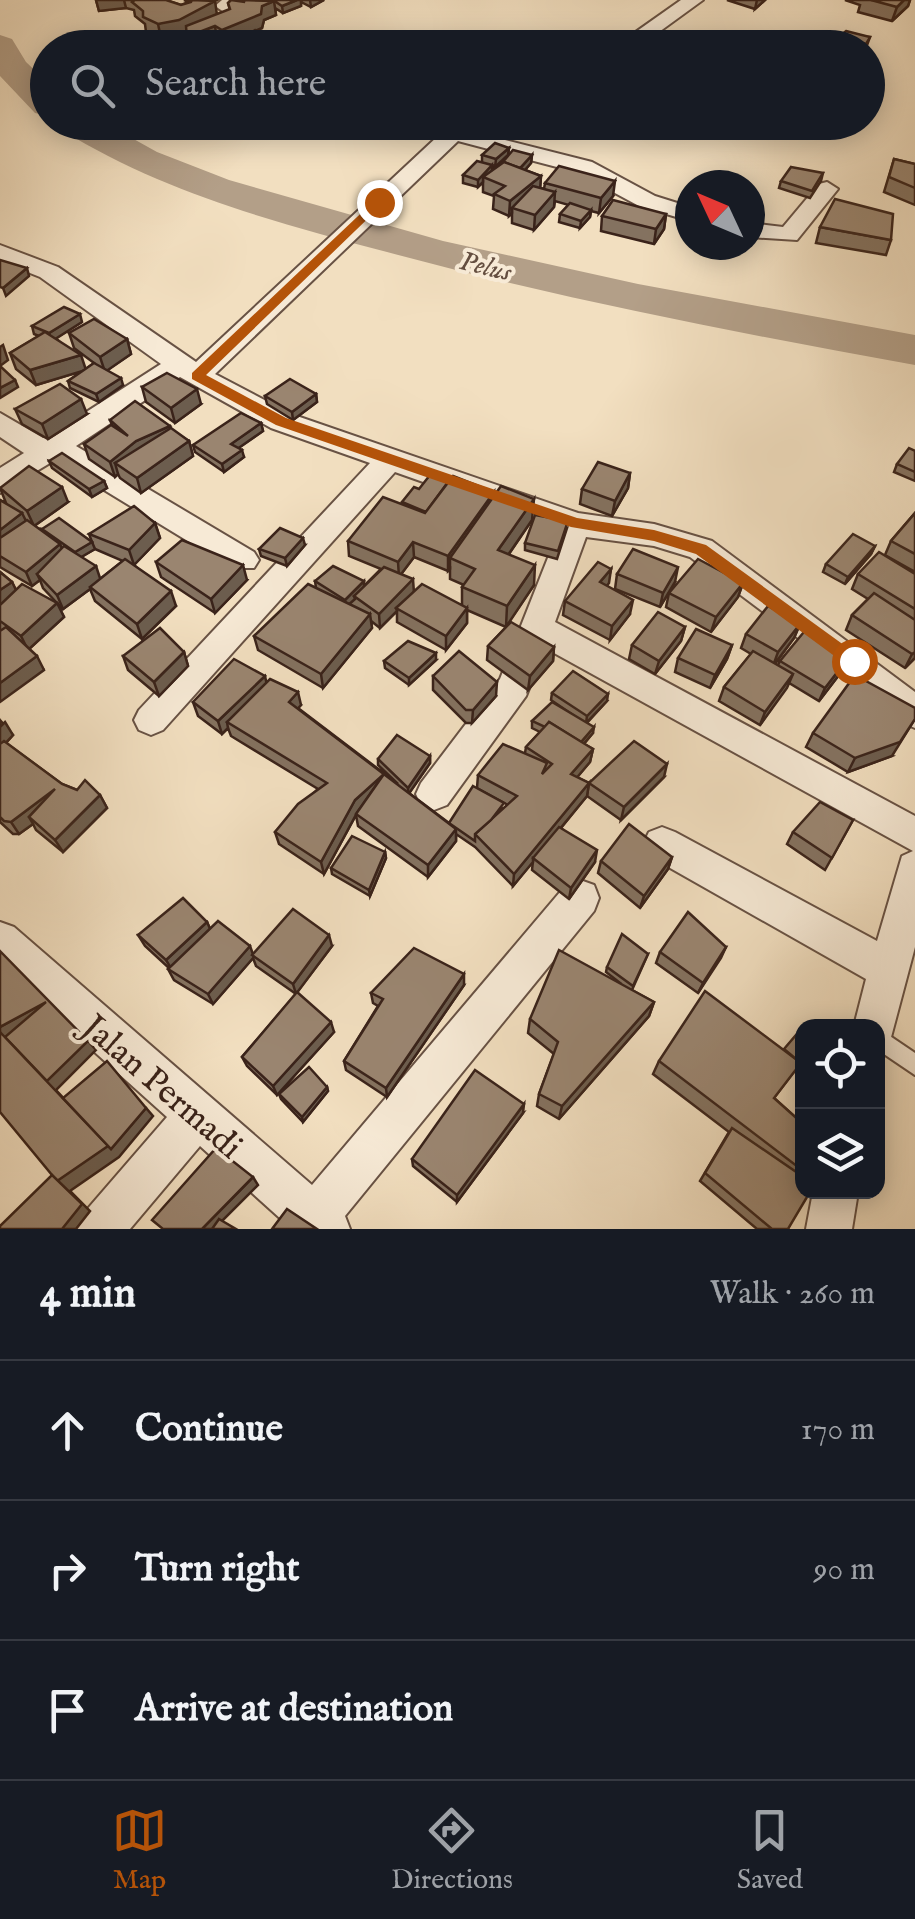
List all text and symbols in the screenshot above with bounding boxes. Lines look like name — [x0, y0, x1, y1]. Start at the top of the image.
search box — [30, 30, 885, 140]
icon: search — [65, 58, 120, 113]
text: Search here — [145, 61, 326, 109]
north arrow — [675, 170, 765, 260]
route end — [357, 180, 403, 226]
water label: Pelus — [456, 244, 516, 291]
route start — [832, 639, 878, 685]
street label: Jalan Permadi — [69, 1003, 251, 1170]
map controls — [795, 1019, 885, 1199]
button: locate — [795, 1019, 885, 1109]
button: layers — [795, 1109, 885, 1199]
text: 4 min — [40, 1268, 136, 1321]
text: Walk · 260 m — [710, 1274, 875, 1315]
icon: ahead — [40, 1403, 95, 1458]
text: Continue — [135, 1406, 283, 1454]
text: 170 m — [801, 1410, 875, 1451]
icon: right — [40, 1543, 95, 1598]
text: Turn right — [135, 1546, 299, 1594]
text: 90 m — [814, 1550, 875, 1591]
icon: arrive — [40, 1683, 95, 1738]
text: Arrive at destination — [135, 1686, 453, 1734]
tab: Map — [112, 1803, 167, 1898]
tab: Directions — [391, 1803, 513, 1898]
tab: Saved — [737, 1803, 803, 1898]

